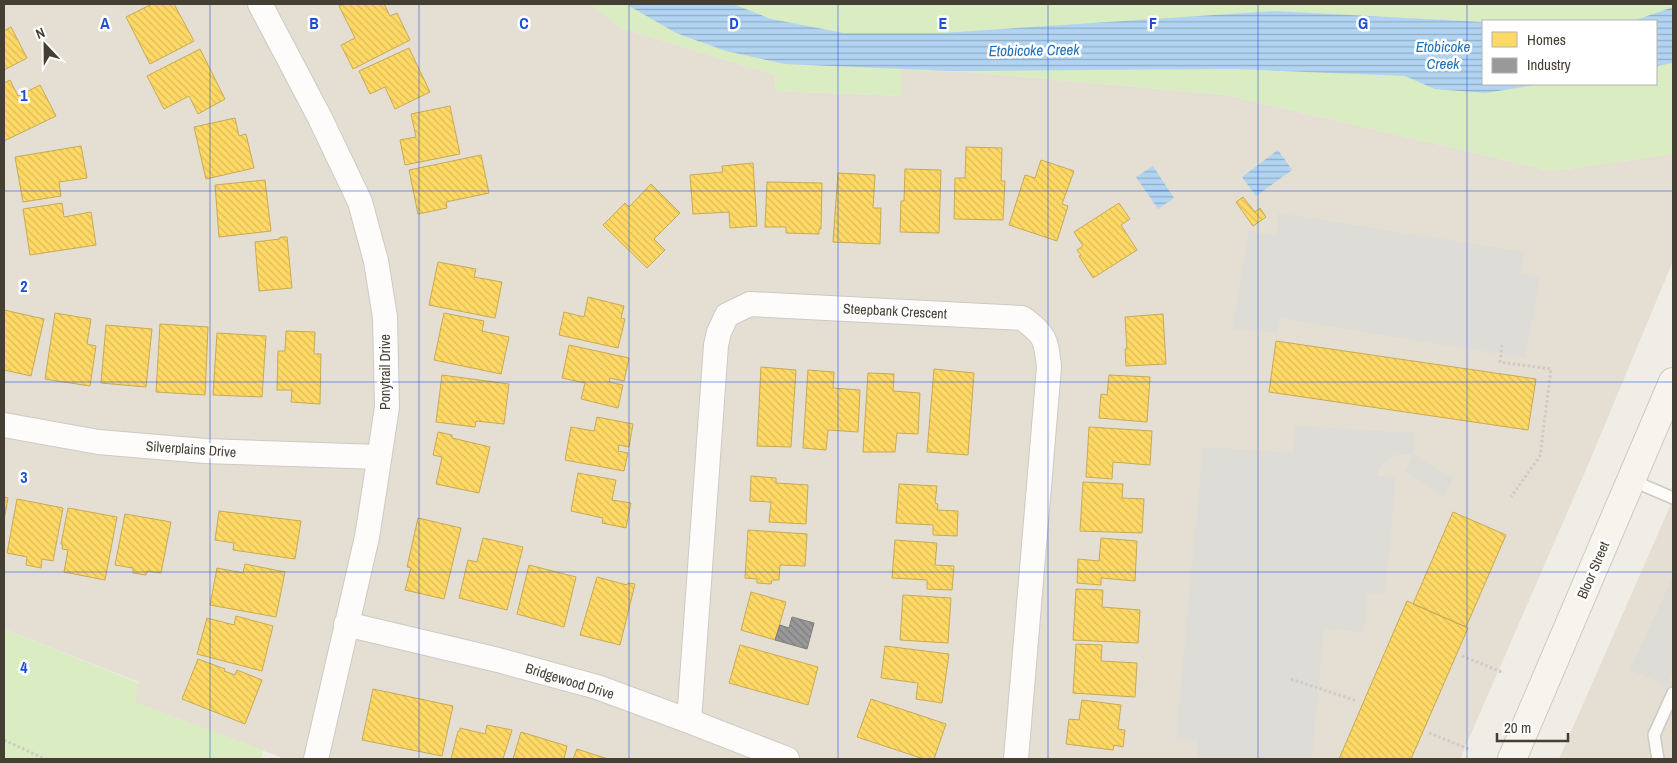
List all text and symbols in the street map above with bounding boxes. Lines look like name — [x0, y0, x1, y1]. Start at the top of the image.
text: A — [100, 12, 110, 34]
text: B — [309, 12, 319, 34]
text: C — [519, 12, 529, 34]
text: D — [729, 12, 739, 34]
text: E — [939, 12, 948, 34]
text: F — [1149, 12, 1157, 34]
text: G — [1358, 12, 1368, 34]
north arrow — [20, 20, 70, 70]
legend — [1482, 20, 1657, 85]
text: N — [33, 23, 47, 43]
text: Homes — [1527, 29, 1566, 50]
water label: Etobicoke Creek — [1416, 36, 1471, 74]
water label: Etobicoke Creek — [988, 39, 1080, 61]
text: Industry — [1527, 54, 1572, 75]
text: 1 — [20, 84, 28, 106]
text: 2 — [20, 275, 28, 297]
street label: Steepbank Crescent — [843, 299, 947, 323]
street label: Ponytrail Drive — [376, 334, 394, 410]
street label: Silverplains Drive — [145, 437, 237, 461]
text: 3 — [20, 466, 28, 488]
street label: Bloor Street — [1573, 539, 1613, 601]
text: 4 — [20, 656, 28, 678]
street label: Bridgewood Drive — [523, 659, 617, 703]
scale bar — [1497, 710, 1568, 742]
text: 20 m — [1504, 717, 1531, 738]

